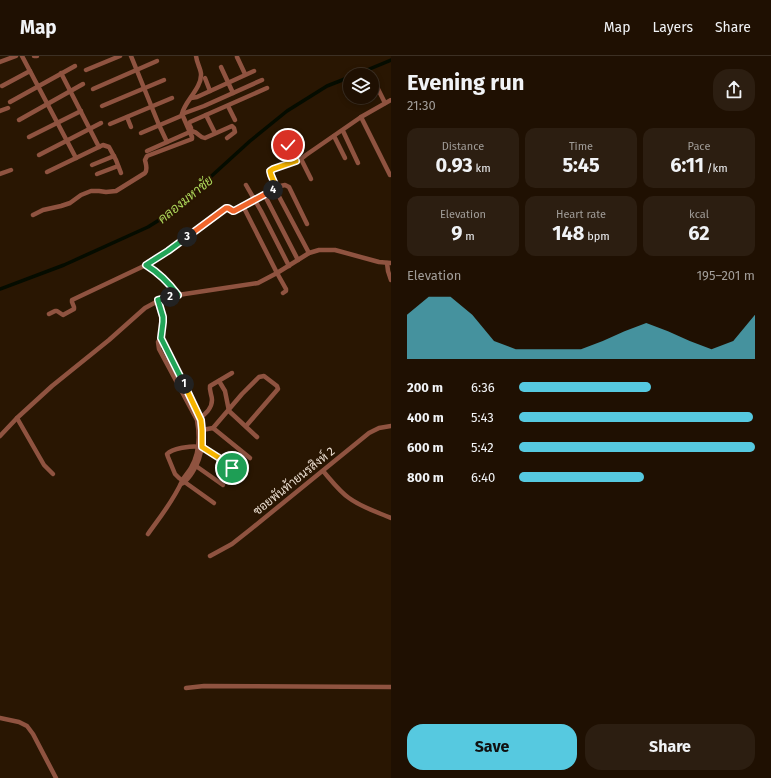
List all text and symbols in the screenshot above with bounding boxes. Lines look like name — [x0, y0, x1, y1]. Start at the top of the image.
text: Map — [20, 16, 57, 39]
text: Map — [604, 19, 630, 36]
text: Layers — [652, 19, 693, 36]
text: Share — [715, 19, 751, 36]
map controls — [343, 68, 379, 104]
button: layers — [343, 68, 379, 104]
text: Evening run — [407, 69, 524, 96]
button: share — [713, 69, 755, 111]
text: 21:30 — [407, 98, 436, 113]
pin — [271, 128, 305, 162]
icon: check — [277, 134, 299, 156]
text: Distance — [442, 140, 484, 153]
text: Time — [569, 140, 593, 153]
text: Pace — [688, 140, 710, 153]
text: 0.93 — [435, 153, 473, 177]
text: 5:45 — [562, 153, 600, 177]
text: 6:11 — [670, 153, 704, 177]
text: km — [473, 162, 491, 175]
text: /km — [704, 162, 728, 175]
water label: คลองมหาชัย — [155, 172, 216, 226]
pin: 4 — [263, 180, 283, 200]
text: 4 — [270, 183, 276, 196]
text: Elevation — [440, 208, 486, 221]
text: Heart rate — [556, 208, 606, 221]
text: kcal — [689, 208, 709, 221]
text: 9 — [451, 221, 462, 245]
text: 148 — [552, 221, 584, 245]
text: 62 — [688, 221, 710, 245]
pin: 3 — [177, 227, 197, 247]
text: 3 — [184, 230, 190, 243]
text: m — [462, 230, 475, 243]
text: bpm — [584, 230, 610, 243]
text: Elevation — [407, 268, 461, 283]
text: 195–201 m — [696, 268, 755, 283]
pin: 2 — [160, 287, 180, 307]
text: 2 — [167, 290, 173, 303]
pin: 1 — [174, 374, 194, 394]
text: 1 — [181, 377, 187, 390]
text: 200 m — [407, 380, 443, 395]
text: 6:36 — [471, 380, 495, 395]
text: 400 m — [407, 410, 444, 425]
text: 5:43 — [471, 410, 494, 425]
text: 600 m — [407, 440, 444, 455]
text: 5:42 — [471, 440, 494, 455]
street label: ซอยพันท้ายนรสิงห์ 2 — [250, 443, 338, 518]
pin — [215, 451, 249, 485]
icon: arrive — [221, 457, 243, 479]
text: 800 m — [407, 470, 444, 485]
text: 6:40 — [471, 470, 495, 485]
button: Save — [407, 724, 577, 770]
button: Share — [585, 724, 755, 770]

